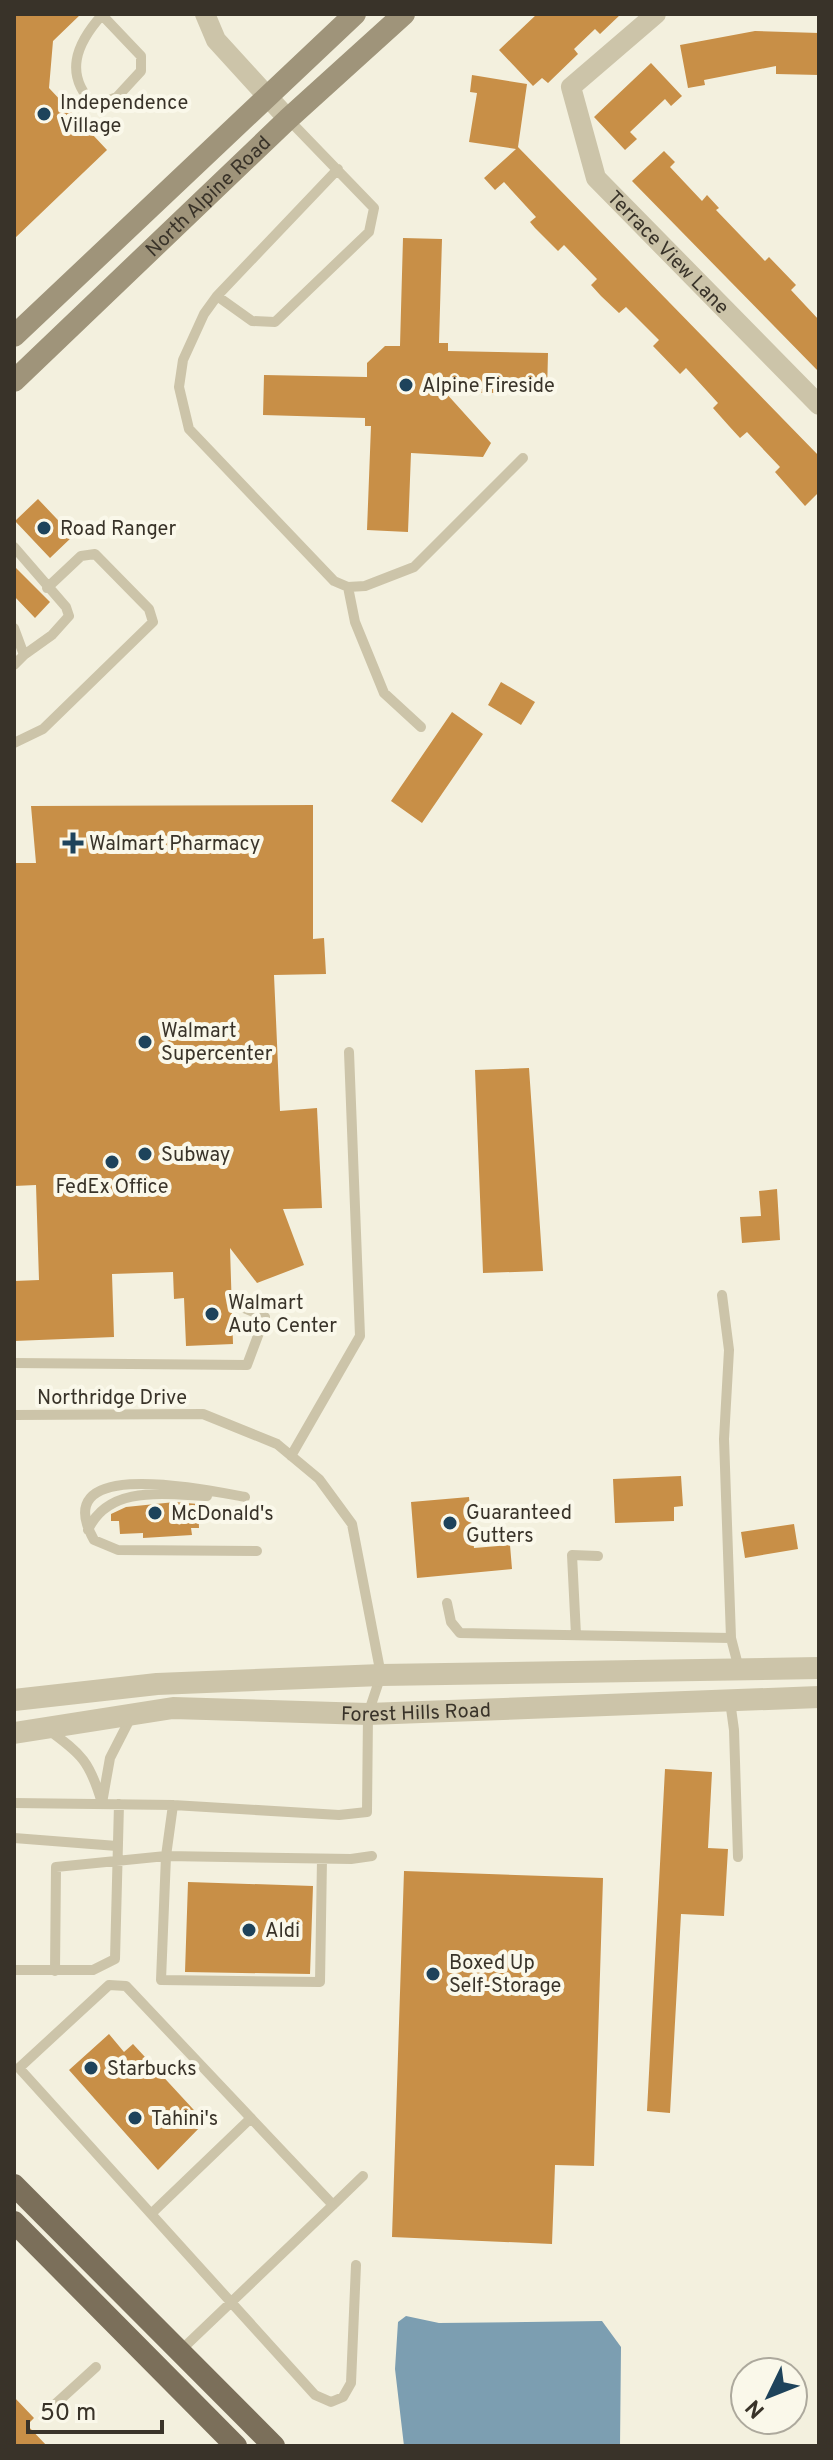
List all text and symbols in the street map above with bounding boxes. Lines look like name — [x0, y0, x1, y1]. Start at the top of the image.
place label: Independence Village — [60, 91, 188, 140]
marker: Independence Village — [35, 105, 53, 123]
street label: North Alpine Road — [141, 131, 277, 263]
street label: Terrace View Lane — [601, 186, 734, 321]
place label: Alpine Fireside — [422, 374, 555, 400]
marker: Alpine Fireside — [397, 376, 415, 394]
place label: Road Ranger — [60, 517, 177, 543]
marker: Road Ranger — [35, 519, 53, 537]
place label: Walmart Pharmacy — [89, 832, 260, 858]
marker: Walmart Pharmacy — [64, 834, 82, 852]
place label: Walmart Supercenter — [161, 1019, 273, 1068]
marker: Walmart Supercenter — [136, 1033, 154, 1051]
place label: Subway — [161, 1143, 230, 1169]
marker: Subway — [136, 1145, 154, 1163]
marker: FedEx Office — [103, 1153, 121, 1171]
place label: FedEx Office — [55, 1175, 169, 1201]
place label: Walmart Auto Center — [228, 1291, 337, 1340]
marker: Walmart Auto Center — [203, 1305, 221, 1323]
street label: Northridge Drive — [37, 1386, 187, 1412]
place label: Guaranteed Gutters — [466, 1501, 572, 1550]
place label: McDonald's — [171, 1502, 274, 1528]
marker: McDonald's — [146, 1504, 164, 1522]
marker: Guaranteed Gutters — [441, 1514, 459, 1532]
street label: Forest Hills Road — [340, 1698, 491, 1729]
place label: Aldi — [265, 1919, 300, 1945]
marker: Aldi — [240, 1921, 258, 1939]
place label: Boxed Up Self-Storage — [449, 1951, 561, 2000]
marker: Boxed Up Self-Storage — [424, 1965, 442, 1983]
place label: Starbucks — [107, 2057, 197, 2083]
marker: Starbucks — [82, 2059, 100, 2077]
place label: Tahini's — [151, 2107, 218, 2133]
marker: Tahini's — [126, 2109, 144, 2127]
north arrow — [729, 2356, 809, 2436]
scale bar — [28, 2384, 162, 2434]
text: N — [741, 2393, 771, 2423]
text: 50 m — [40, 2399, 96, 2429]

